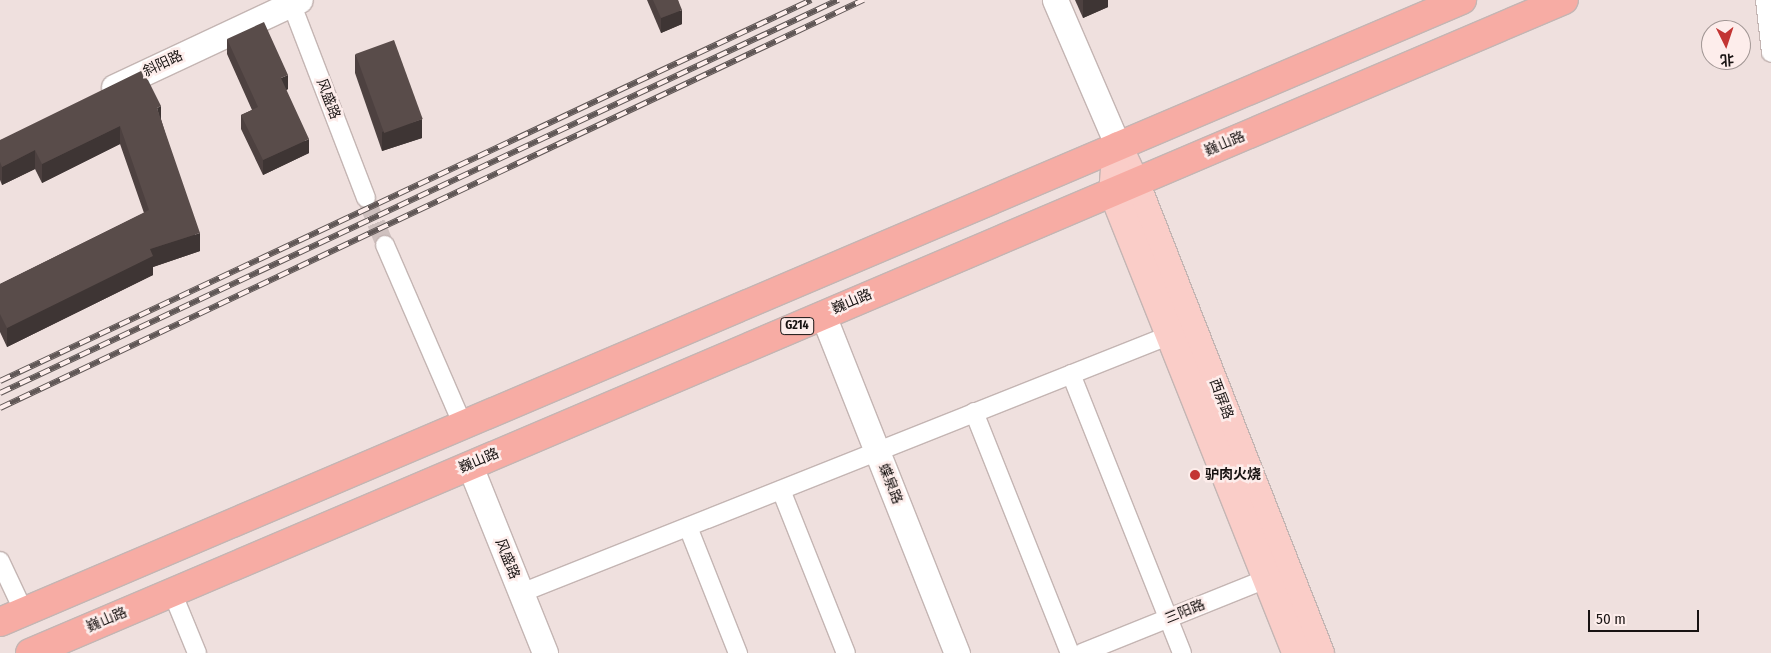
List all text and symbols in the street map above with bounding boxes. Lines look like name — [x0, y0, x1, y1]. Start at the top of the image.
north arrow — [1701, 20, 1751, 70]
street label: 斜阳路 — [140, 48, 186, 80]
text: 北 — [1719, 50, 1735, 68]
street label: 风盛路 — [313, 76, 343, 122]
street label: 巍山路 — [1202, 128, 1248, 160]
street label: 巍山路 — [829, 286, 875, 318]
road number: G214 — [780, 316, 814, 336]
street label: 西屏路 — [1206, 376, 1236, 422]
street label: 巍山路 — [456, 445, 502, 477]
street label: 蝶泉路 — [874, 461, 906, 507]
place label: 驴肉火烧 — [1205, 467, 1261, 483]
marker: 驴肉火烧 — [1189, 469, 1201, 481]
street label: 风盛路 — [491, 536, 523, 582]
street label: 三阳路 — [1162, 596, 1208, 628]
scale bar — [1591, 600, 1702, 632]
street label: 巍山路 — [84, 604, 130, 636]
text: 50 m — [1596, 610, 1626, 628]

